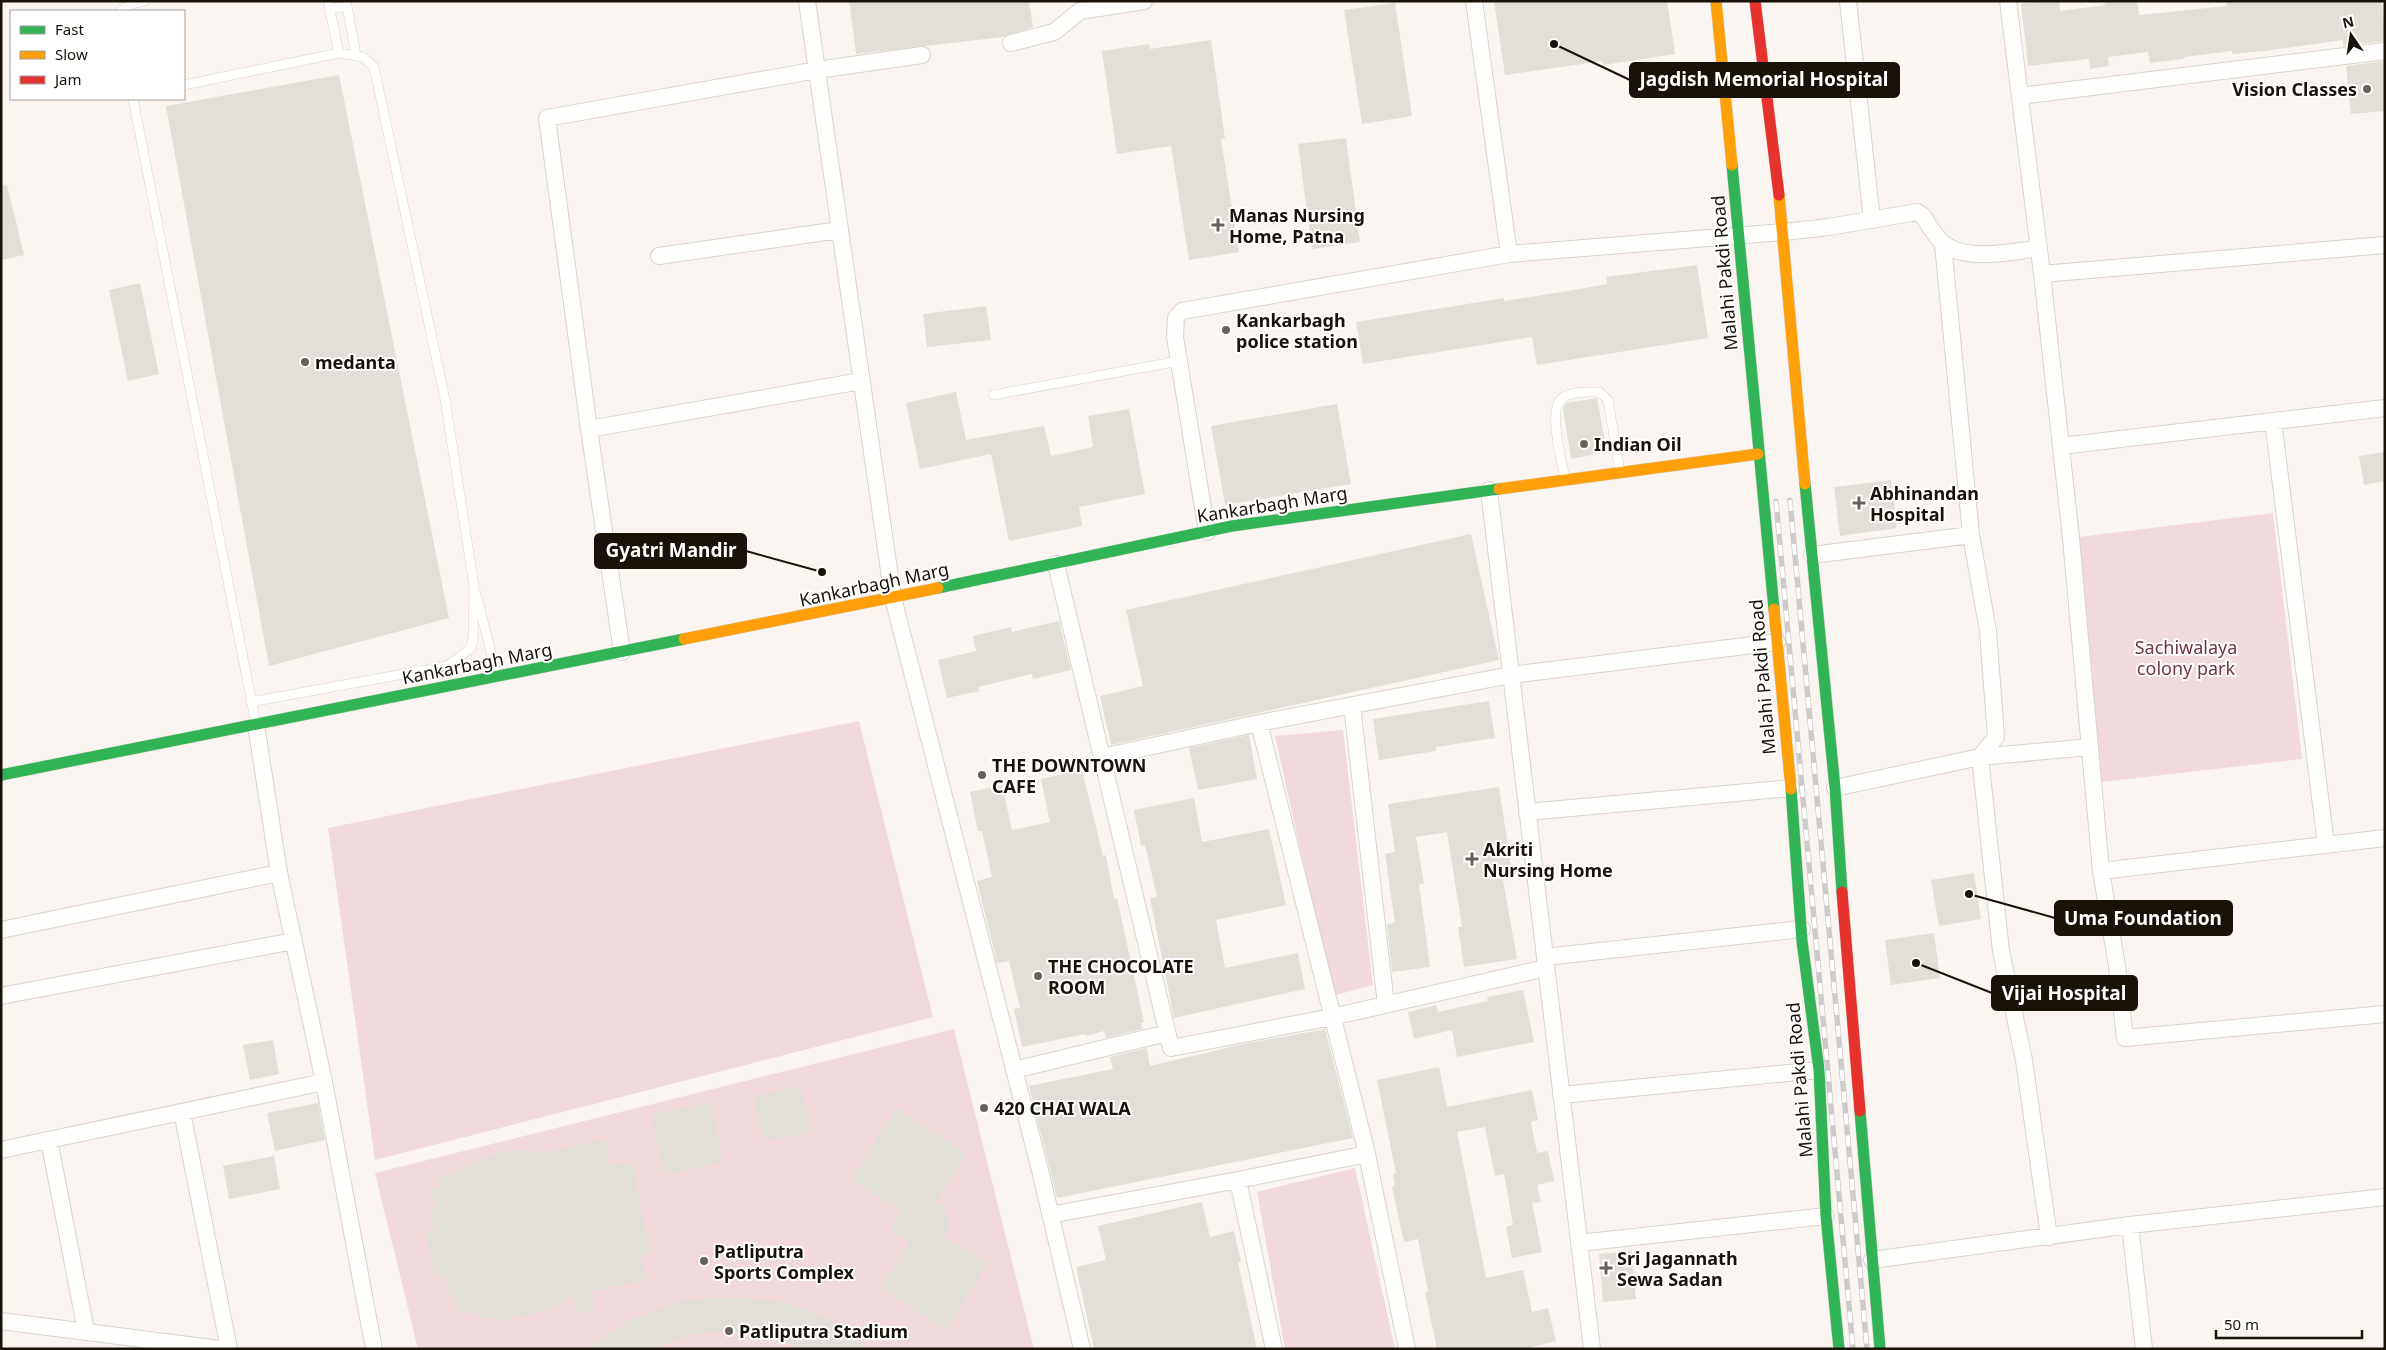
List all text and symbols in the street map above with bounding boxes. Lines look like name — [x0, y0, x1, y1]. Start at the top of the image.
legend — [10, 10, 185, 100]
north arrow — [2326, 10, 2376, 60]
text: N — [2340, 11, 2356, 32]
text: Fast — [55, 19, 84, 39]
text: Slow — [55, 44, 88, 64]
callout: Jagdish Memorial Hospital — [1630, 63, 1899, 97]
text: Jagdish Memorial Hospital — [1638, 66, 1888, 92]
text: Jam — [53, 69, 82, 89]
place label: Vision Classes — [2232, 77, 2357, 101]
marker: Vision Classes — [2361, 83, 2373, 95]
street label: Malahi Pakdi Road — [1705, 194, 1743, 352]
place label: Manas Nursing Home, Patna — [1229, 203, 1365, 248]
marker: Manas Nursing Home, Patna — [1211, 218, 1225, 232]
place label: Kankarbagh police station — [1236, 308, 1358, 353]
marker: Kankarbagh police station — [1220, 324, 1232, 336]
place label: medanta — [315, 350, 396, 374]
marker: medanta — [299, 356, 311, 368]
place label: Indian Oil — [1594, 432, 1682, 456]
marker: Indian Oil — [1578, 438, 1590, 450]
street label: Kankarbagh Marg — [1195, 480, 1349, 528]
place label: Abhinandan Hospital — [1870, 481, 1979, 526]
marker: Abhinandan Hospital — [1852, 496, 1866, 510]
callout: Gyatri Mandir — [595, 534, 746, 568]
text: Gyatri Mandir — [605, 537, 737, 563]
street label: Kankarbagh Marg — [797, 556, 951, 612]
street label: Malahi Pakdi Road — [1743, 598, 1781, 756]
park label: Sachiwalaya colony park — [2135, 635, 2237, 680]
street label: Kankarbagh Marg — [400, 637, 554, 689]
place label: THE DOWNTOWN CAFE — [992, 753, 1146, 798]
marker: THE DOWNTOWN CAFE — [976, 769, 988, 781]
place label: Akriti Nursing Home — [1483, 837, 1613, 882]
marker: Akriti Nursing Home — [1465, 852, 1479, 866]
callout: Uma Foundation — [2055, 901, 2232, 935]
text: Uma Foundation — [2064, 905, 2222, 931]
place label: THE CHOCOLATE ROOM — [1048, 954, 1194, 999]
marker: THE CHOCOLATE ROOM — [1032, 970, 1044, 982]
callout: Vijai Hospital — [1992, 976, 2137, 1010]
text: Vijai Hospital — [2002, 980, 2126, 1006]
street label: Malahi Pakdi Road — [1780, 1001, 1818, 1159]
place label: 420 CHAI WALA — [994, 1096, 1131, 1120]
marker: 420 CHAI WALA — [978, 1102, 990, 1114]
place label: Patliputra Sports Complex — [714, 1239, 855, 1284]
place label: Sri Jagannath Sewa Sadan — [1617, 1246, 1738, 1291]
marker: Patliputra Sports Complex — [698, 1255, 710, 1267]
marker: Sri Jagannath Sewa Sadan — [1599, 1261, 1613, 1275]
scale bar — [2216, 1308, 2362, 1340]
text: 50 m — [2224, 1314, 2259, 1334]
place label: Patliputra Stadium — [739, 1319, 908, 1343]
marker: Patliputra Stadium — [723, 1325, 735, 1337]

